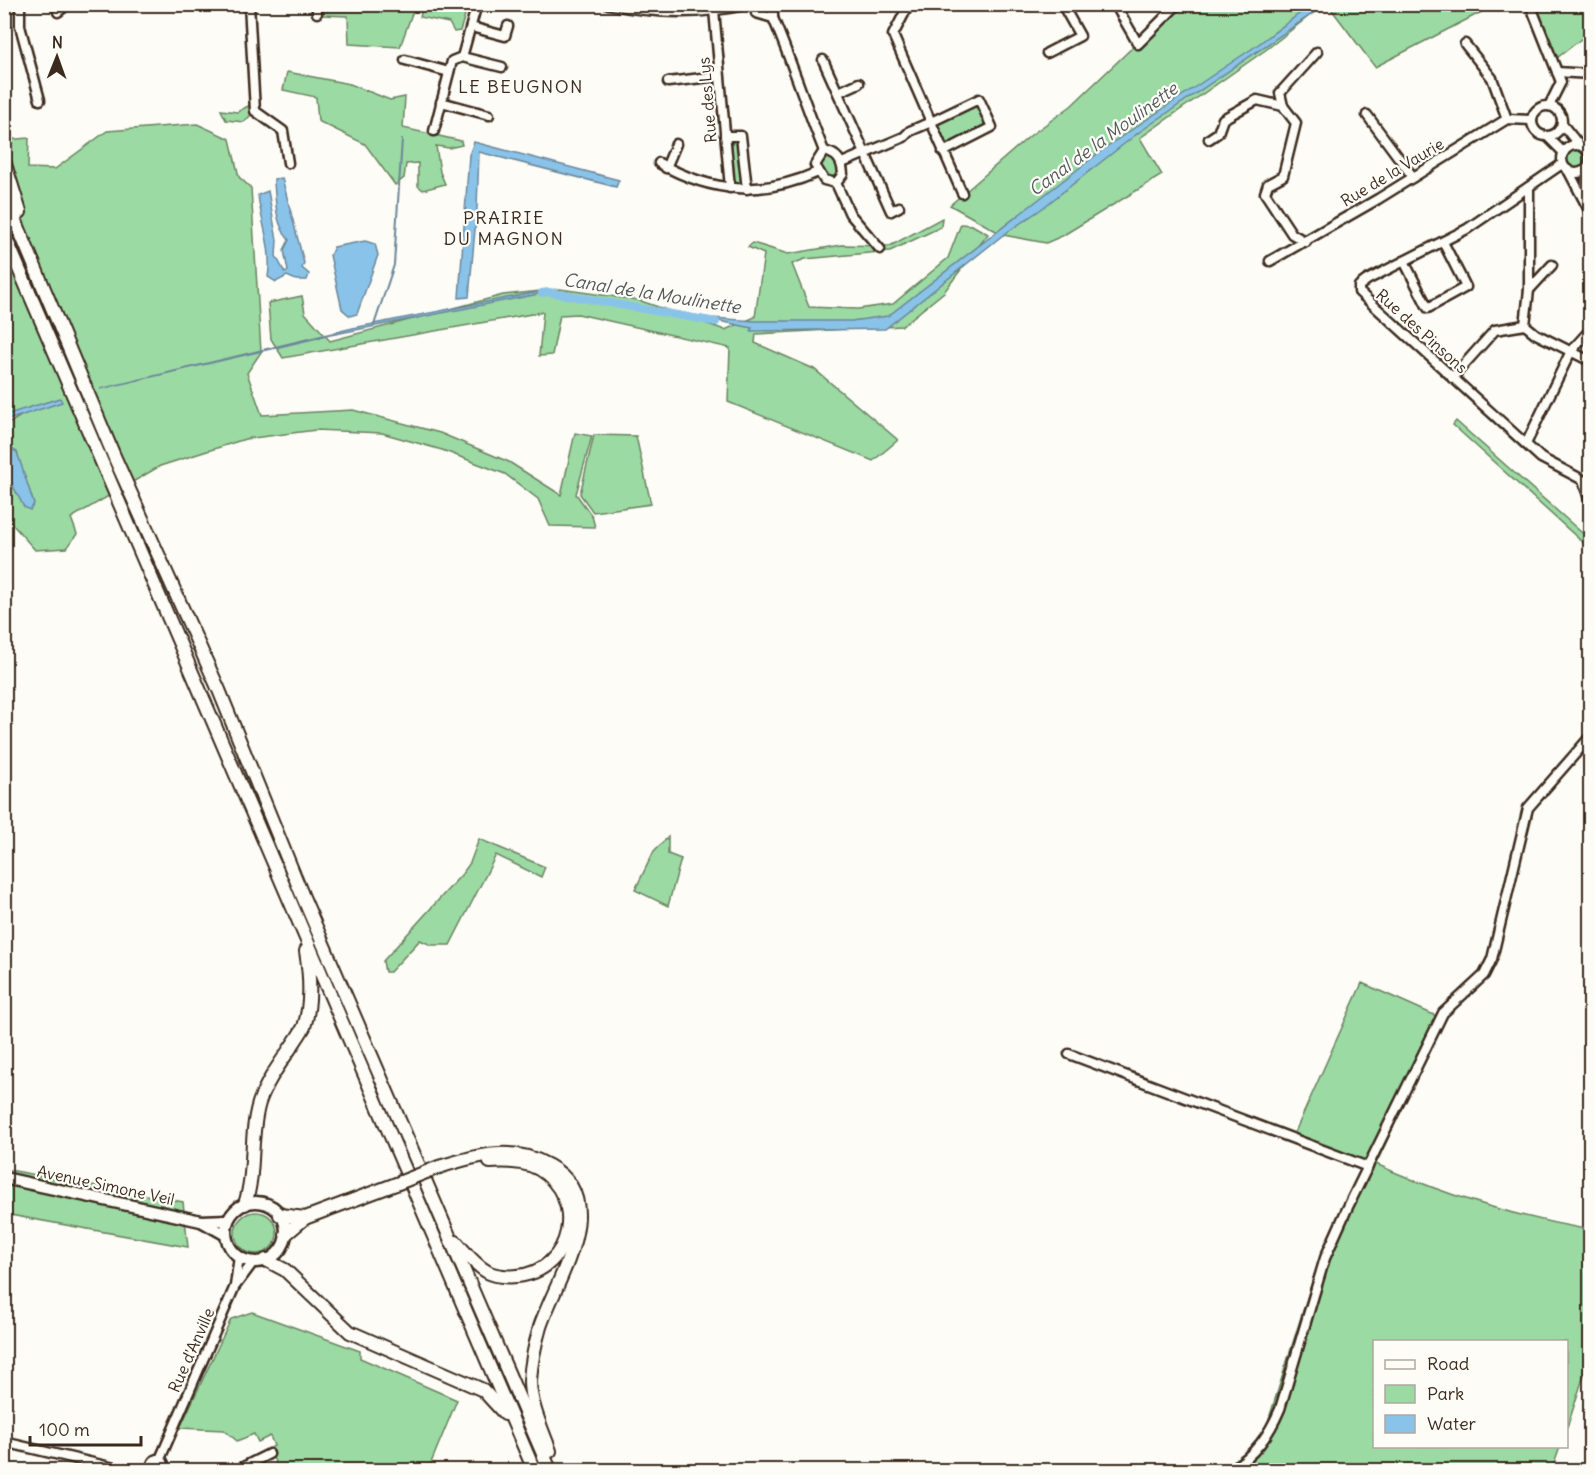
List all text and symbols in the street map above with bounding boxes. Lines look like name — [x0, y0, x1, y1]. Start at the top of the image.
north arrow — [27, 27, 87, 87]
text: N — [52, 32, 63, 52]
street label: Rue des Lys — [693, 56, 721, 144]
district label: LE BEUGNON — [458, 75, 584, 98]
water label: Canal de la Moulinette — [1024, 76, 1183, 201]
street label: Rue de la Vaurie — [1337, 133, 1447, 211]
district label: PRAIRIE DU MAGNON — [444, 206, 564, 250]
water label: Canal de la Moulinette — [562, 268, 743, 319]
street label: Rue des Pinsons — [1372, 285, 1472, 377]
street label: Avenue Simone Veil — [36, 1161, 176, 1209]
street label: Rue d'Anville — [164, 1305, 218, 1395]
legend — [1373, 1340, 1568, 1448]
text: Road — [1427, 1352, 1470, 1375]
text: Park — [1427, 1382, 1464, 1405]
scale bar — [30, 1409, 141, 1447]
text: Water — [1427, 1412, 1477, 1435]
text: 100 m — [39, 1418, 90, 1441]

